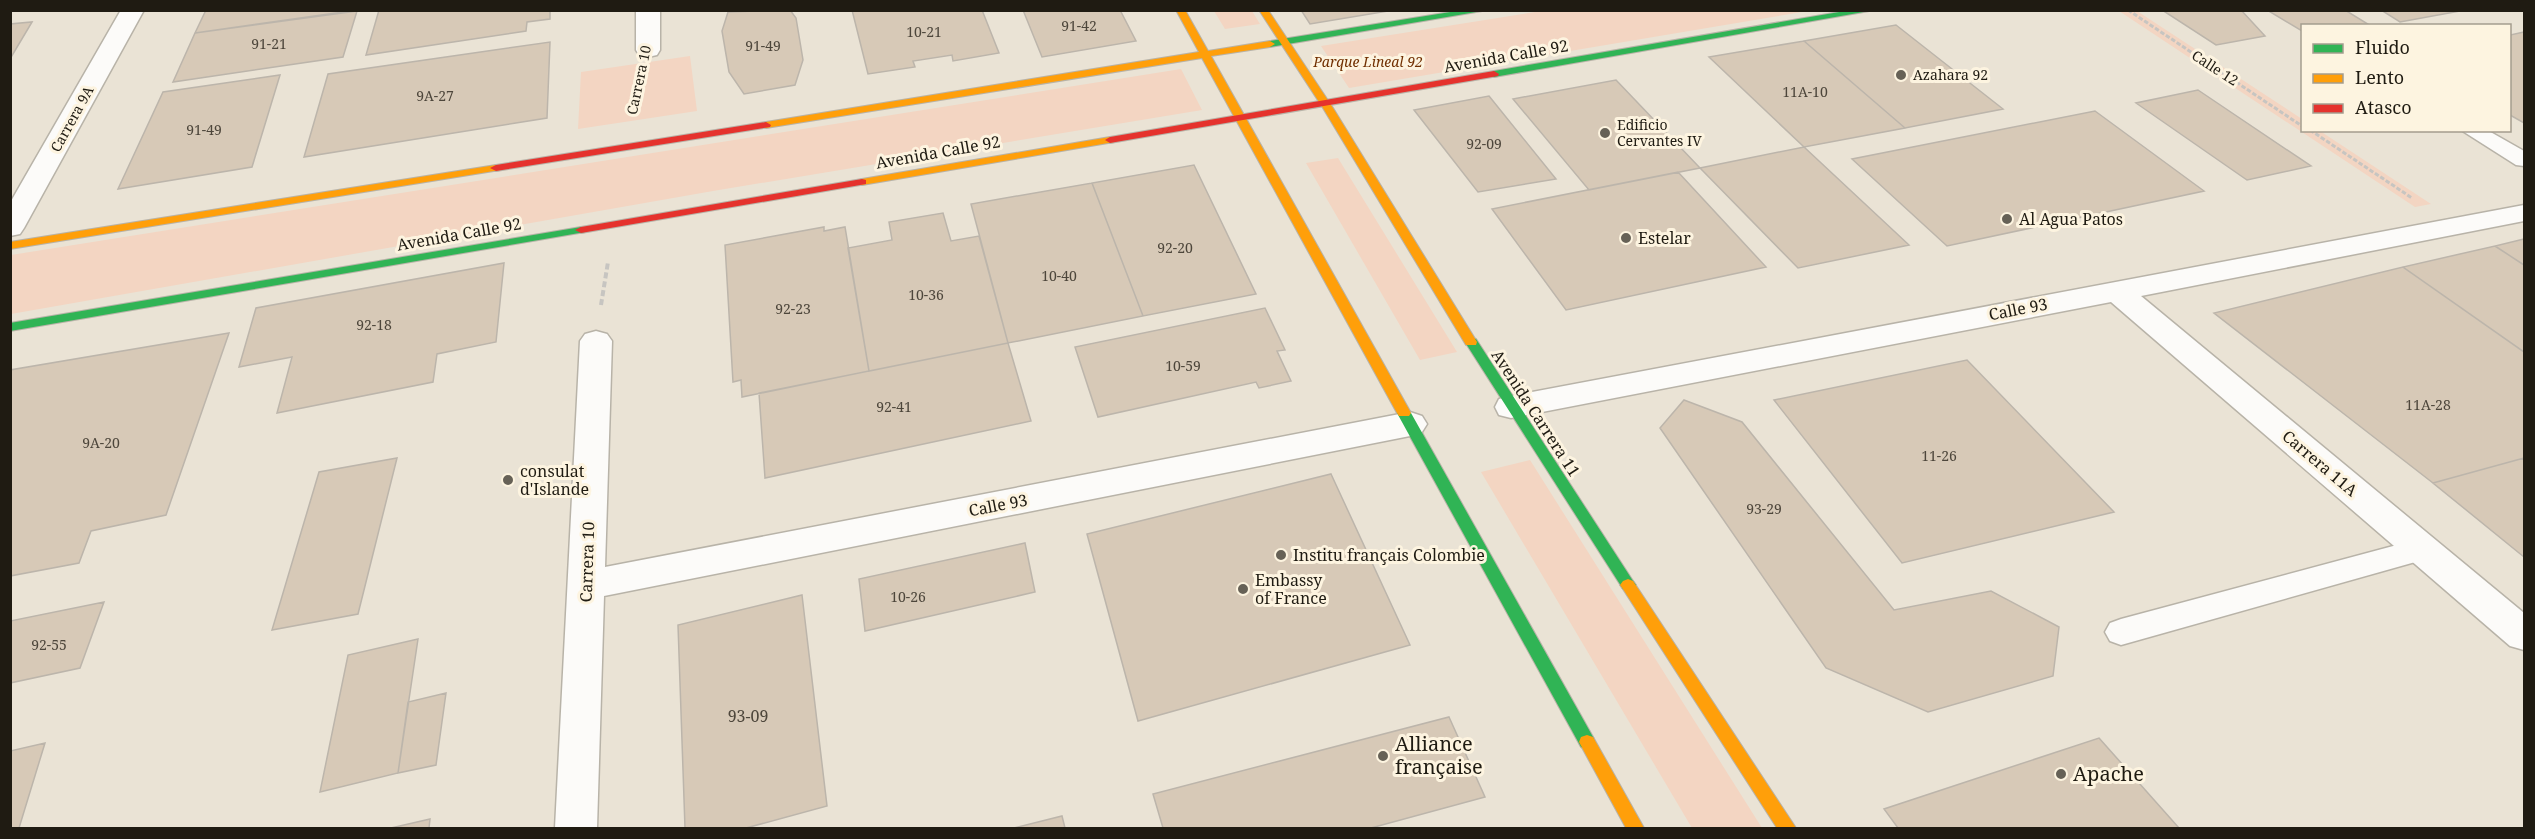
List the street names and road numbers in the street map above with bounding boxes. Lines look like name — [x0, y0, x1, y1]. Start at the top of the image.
street label: Avenida Calle 92 — [1442, 34, 1570, 78]
street label: Carrera 10 — [622, 43, 655, 116]
street label: Calle 12 — [2188, 45, 2242, 90]
street label: Carrera 9A — [46, 82, 98, 155]
street label: Avenida Calle 92 — [874, 130, 1002, 174]
street label: Avenida Calle 92 — [395, 212, 523, 256]
street label: Calle 93 — [1987, 293, 2049, 325]
street label: Avenida Carrera 11 — [1487, 345, 1585, 481]
street label: Carrera 11A — [2278, 425, 2363, 501]
street label: Calle 93 — [967, 489, 1029, 521]
street label: Carrera 10 — [575, 521, 599, 603]

